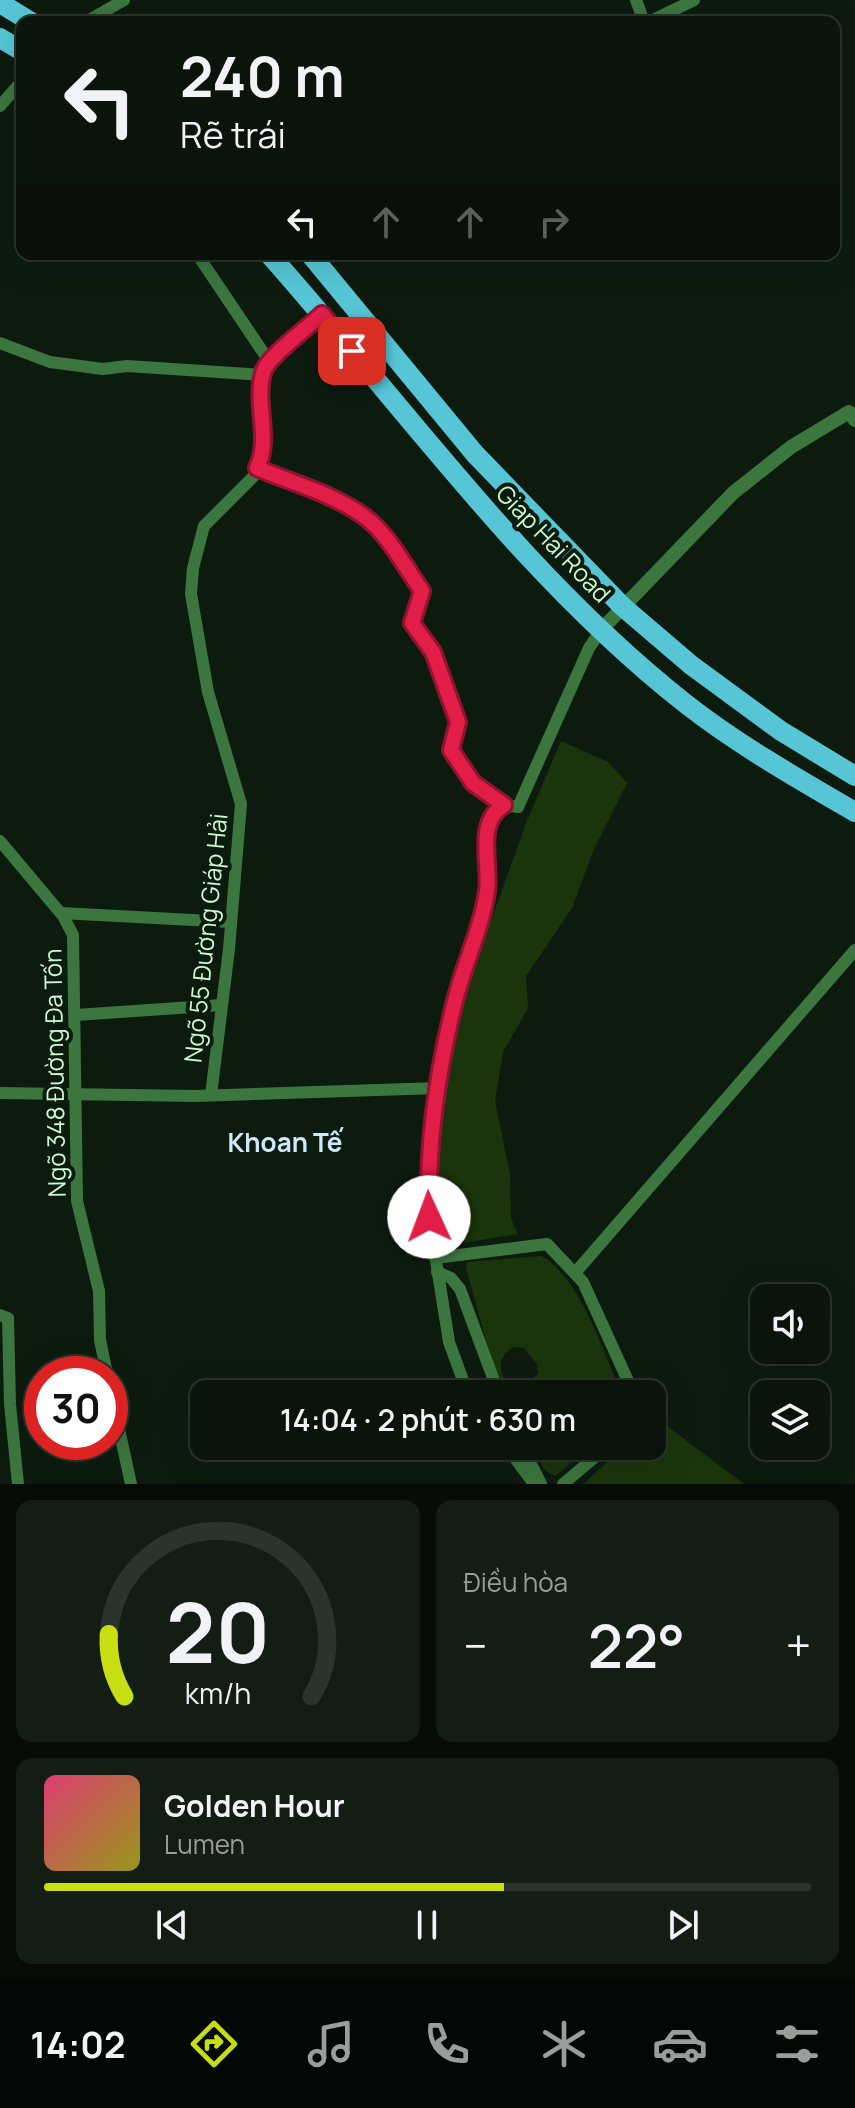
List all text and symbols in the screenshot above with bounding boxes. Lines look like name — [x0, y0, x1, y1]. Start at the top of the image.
text: 240 m — [180, 37, 345, 114]
icon: left — [48, 48, 152, 152]
text: Rẽ trái — [180, 110, 286, 159]
icon: left — [280, 200, 324, 244]
icon: ahead — [364, 200, 408, 244]
icon: ahead — [448, 200, 492, 244]
icon: right — [532, 200, 576, 244]
pin — [318, 317, 386, 385]
icon: arrive — [330, 329, 374, 373]
street label: Giap Hai Road — [489, 477, 619, 609]
street label: Ngõ 55 Đường Giáp Hải — [175, 812, 235, 1064]
street label: Ngõ 348 Đường Đa Tốn — [35, 948, 73, 1198]
district label: Khoan Tế — [228, 1124, 344, 1160]
position arrow — [387, 1175, 471, 1259]
map controls — [750, 1284, 830, 1460]
button: sound — [750, 1284, 830, 1364]
speed limit sign: 30 — [24, 1356, 128, 1460]
button: layers — [750, 1380, 830, 1460]
text: 14:04 · 2 phút · 630 m — [280, 1399, 576, 1440]
text: Điều hòa — [464, 1564, 568, 1600]
text: 20 — [166, 1574, 270, 1688]
text: 22° — [588, 1604, 685, 1686]
text: − — [464, 1615, 487, 1675]
text: + — [786, 1615, 811, 1675]
text: km/h — [185, 1674, 251, 1713]
text: Golden Hour — [164, 1785, 345, 1826]
text: Lumen — [164, 1826, 245, 1862]
icon: previous — [150, 1903, 194, 1947]
icon: pause — [405, 1903, 449, 1947]
icon: next — [661, 1903, 705, 1947]
icon: directions — [186, 2016, 242, 2072]
icon: music — [303, 2016, 359, 2072]
icon: phone — [419, 2016, 475, 2072]
icon: climate — [536, 2016, 592, 2072]
icon: car — [652, 2016, 708, 2072]
icon: filters — [769, 2016, 825, 2072]
text: 14:02 — [30, 2020, 125, 2069]

